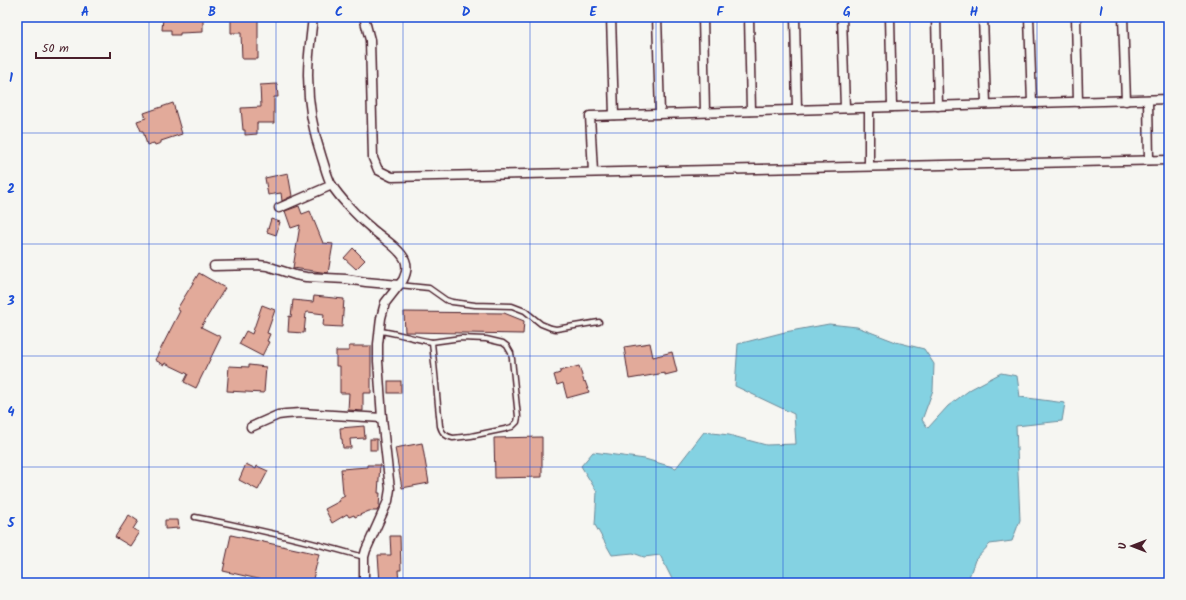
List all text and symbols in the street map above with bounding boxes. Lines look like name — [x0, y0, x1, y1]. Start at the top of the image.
text: A — [81, 2, 89, 23]
text: B — [208, 2, 216, 23]
text: C — [335, 2, 343, 23]
text: D — [462, 2, 471, 23]
text: E — [589, 2, 597, 23]
text: F — [716, 2, 724, 23]
text: G — [843, 2, 851, 23]
text: H — [970, 2, 979, 23]
text: I — [1099, 2, 1103, 23]
scale bar — [36, 34, 110, 60]
text: 50 m — [42, 39, 69, 58]
text: 1 — [9, 68, 13, 89]
text: 2 — [7, 179, 15, 200]
text: 3 — [6, 291, 15, 312]
text: 4 — [7, 402, 15, 423]
text: 5 — [7, 513, 16, 534]
north arrow — [1112, 526, 1152, 566]
text: U — [1114, 542, 1132, 549]

